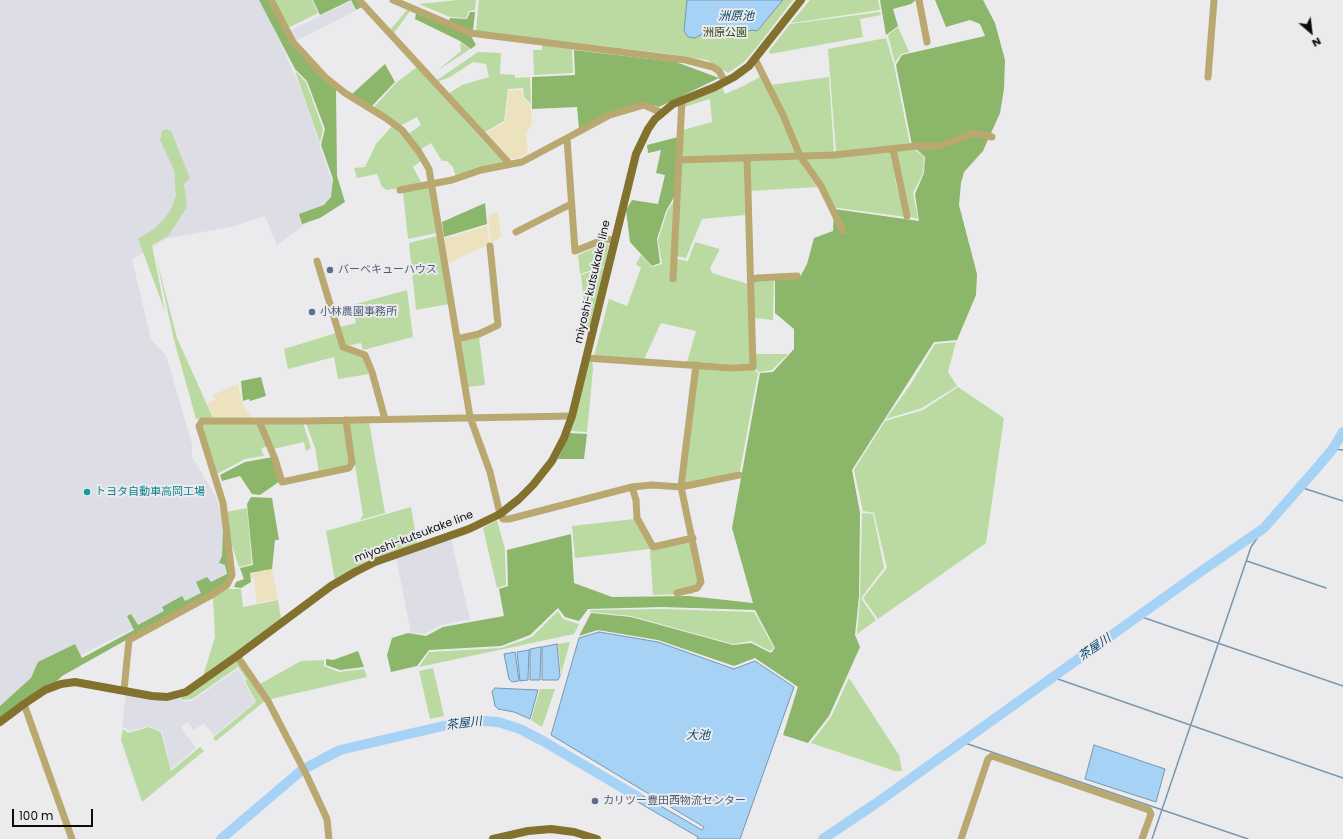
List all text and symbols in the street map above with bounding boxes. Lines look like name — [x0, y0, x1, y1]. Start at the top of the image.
water label: 洲原池 — [718, 10, 754, 24]
north arrow — [1291, 12, 1331, 52]
park label: 洲原公園 — [703, 26, 747, 40]
text: N — [1309, 34, 1324, 52]
street label: miyoshi-kutsukake line — [572, 219, 614, 345]
place label: バーベキューハウス — [338, 263, 437, 277]
marker: バーベキューハウス — [325, 265, 335, 275]
place label: 小林農園事務所 — [320, 305, 397, 319]
marker: 小林農園事務所 — [307, 307, 317, 317]
place label: トヨタ自動車高岡工場 — [95, 485, 205, 499]
marker: トヨタ自動車高岡工場 — [82, 487, 92, 497]
street label: miyoshi-kutsukake line — [353, 508, 475, 566]
water label: 茶屋川 — [1076, 632, 1114, 664]
water label: 茶屋川 — [445, 715, 483, 733]
water label: 大池 — [686, 729, 710, 743]
place label: カリツー豊田西物流センター — [603, 794, 746, 808]
marker: カリツー豊田西物流センター — [590, 796, 600, 806]
scale bar — [14, 801, 95, 827]
text: 100 m — [19, 807, 53, 824]

